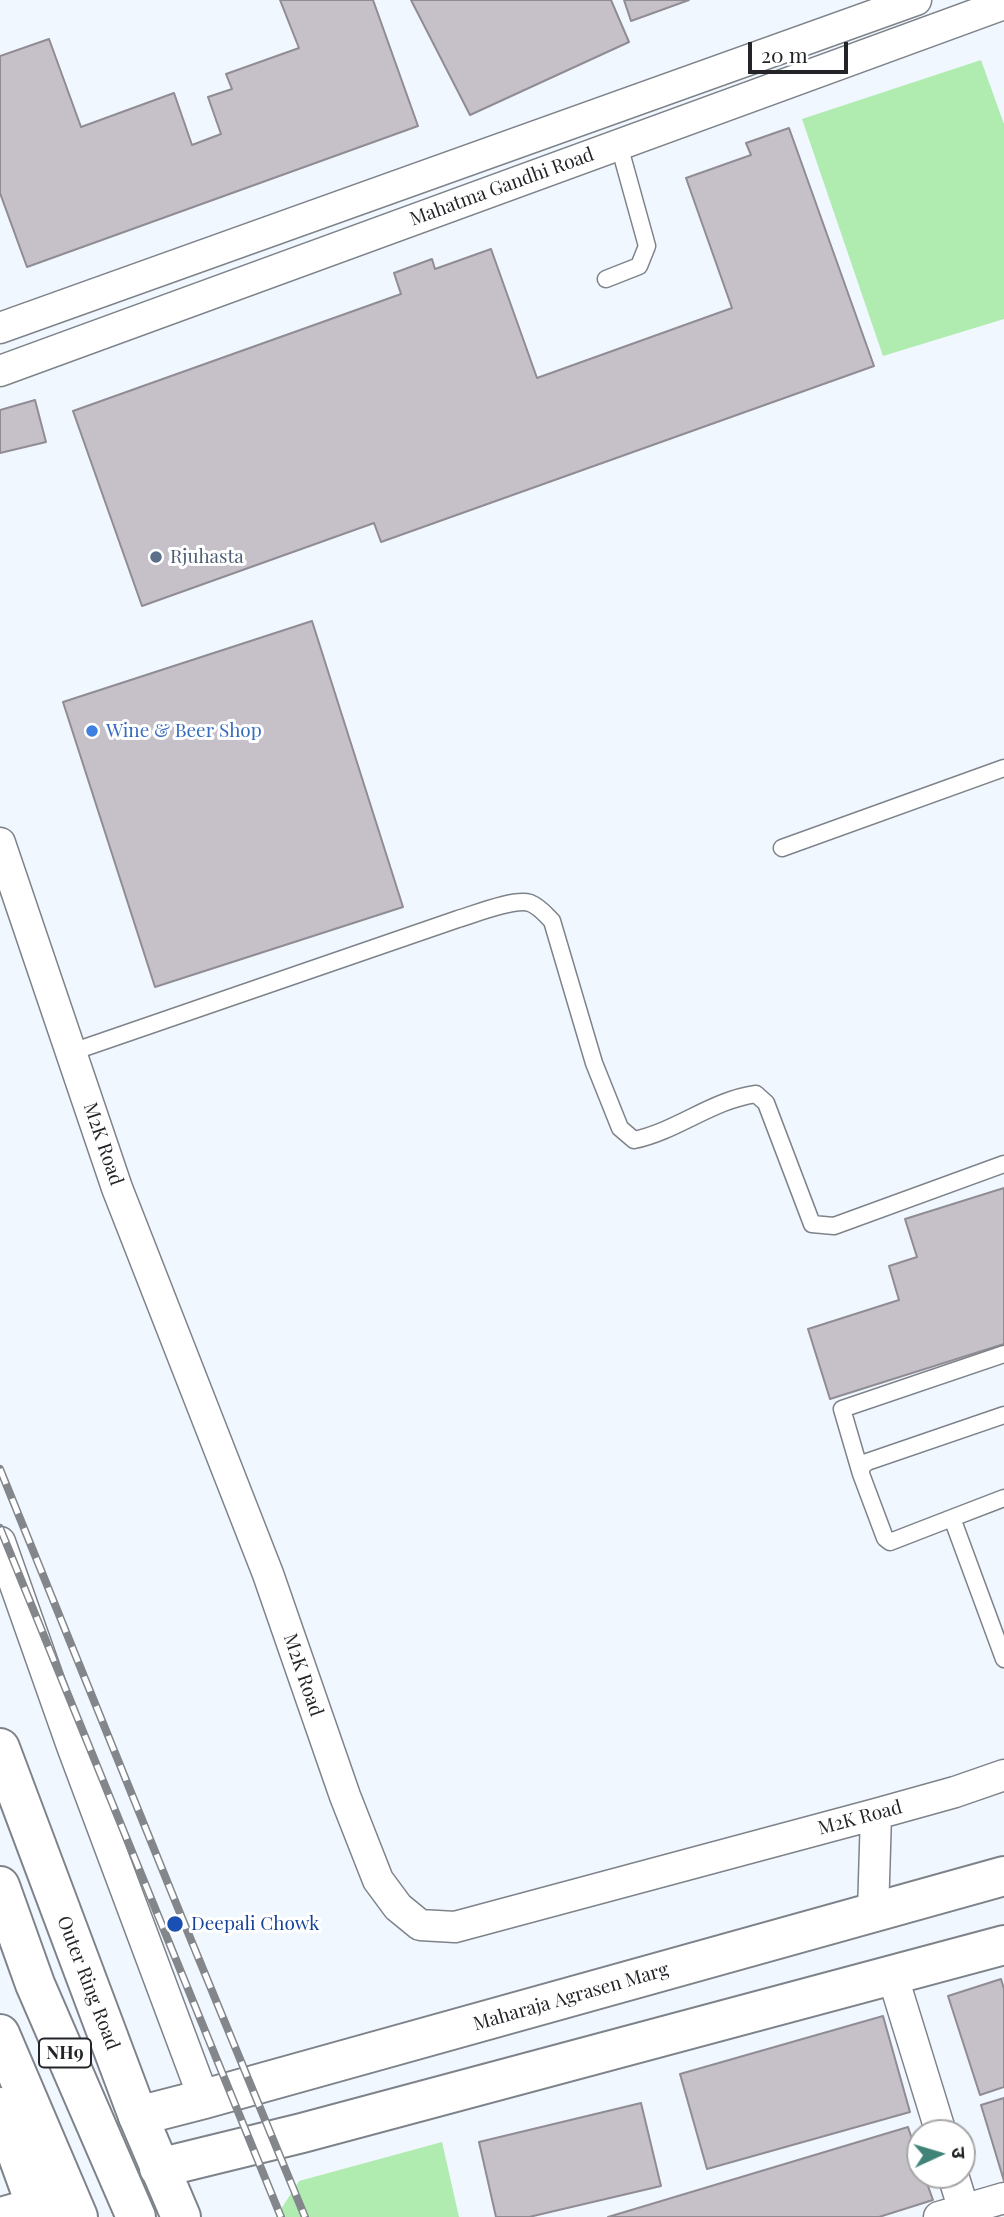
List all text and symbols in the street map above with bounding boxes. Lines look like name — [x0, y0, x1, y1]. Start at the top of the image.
scale bar — [752, 28, 852, 72]
text: 20 m — [761, 40, 808, 68]
street label: Mahatma Gandhi Road — [407, 143, 597, 231]
place label: Rjuhasta — [170, 546, 244, 568]
marker: Rjuhasta — [148, 549, 164, 565]
place label: Wine & Beer Shop — [106, 720, 262, 742]
marker: Wine & Beer Shop — [84, 723, 100, 739]
street label: M2K Road — [78, 1100, 128, 1188]
street label: M2K Road — [278, 1631, 328, 1719]
street label: M2K Road — [815, 1796, 905, 1840]
street label: Outer Ring Road — [52, 1913, 124, 2053]
place label: Deepali Chowk — [191, 1913, 319, 1935]
marker: Deepali Chowk — [165, 1914, 185, 1934]
street label: Maharaja Agrasen Marg — [471, 1958, 671, 2036]
road number: NH9 — [39, 2038, 91, 2068]
north arrow — [906, 2119, 976, 2189]
text: उ — [947, 2146, 973, 2159]

